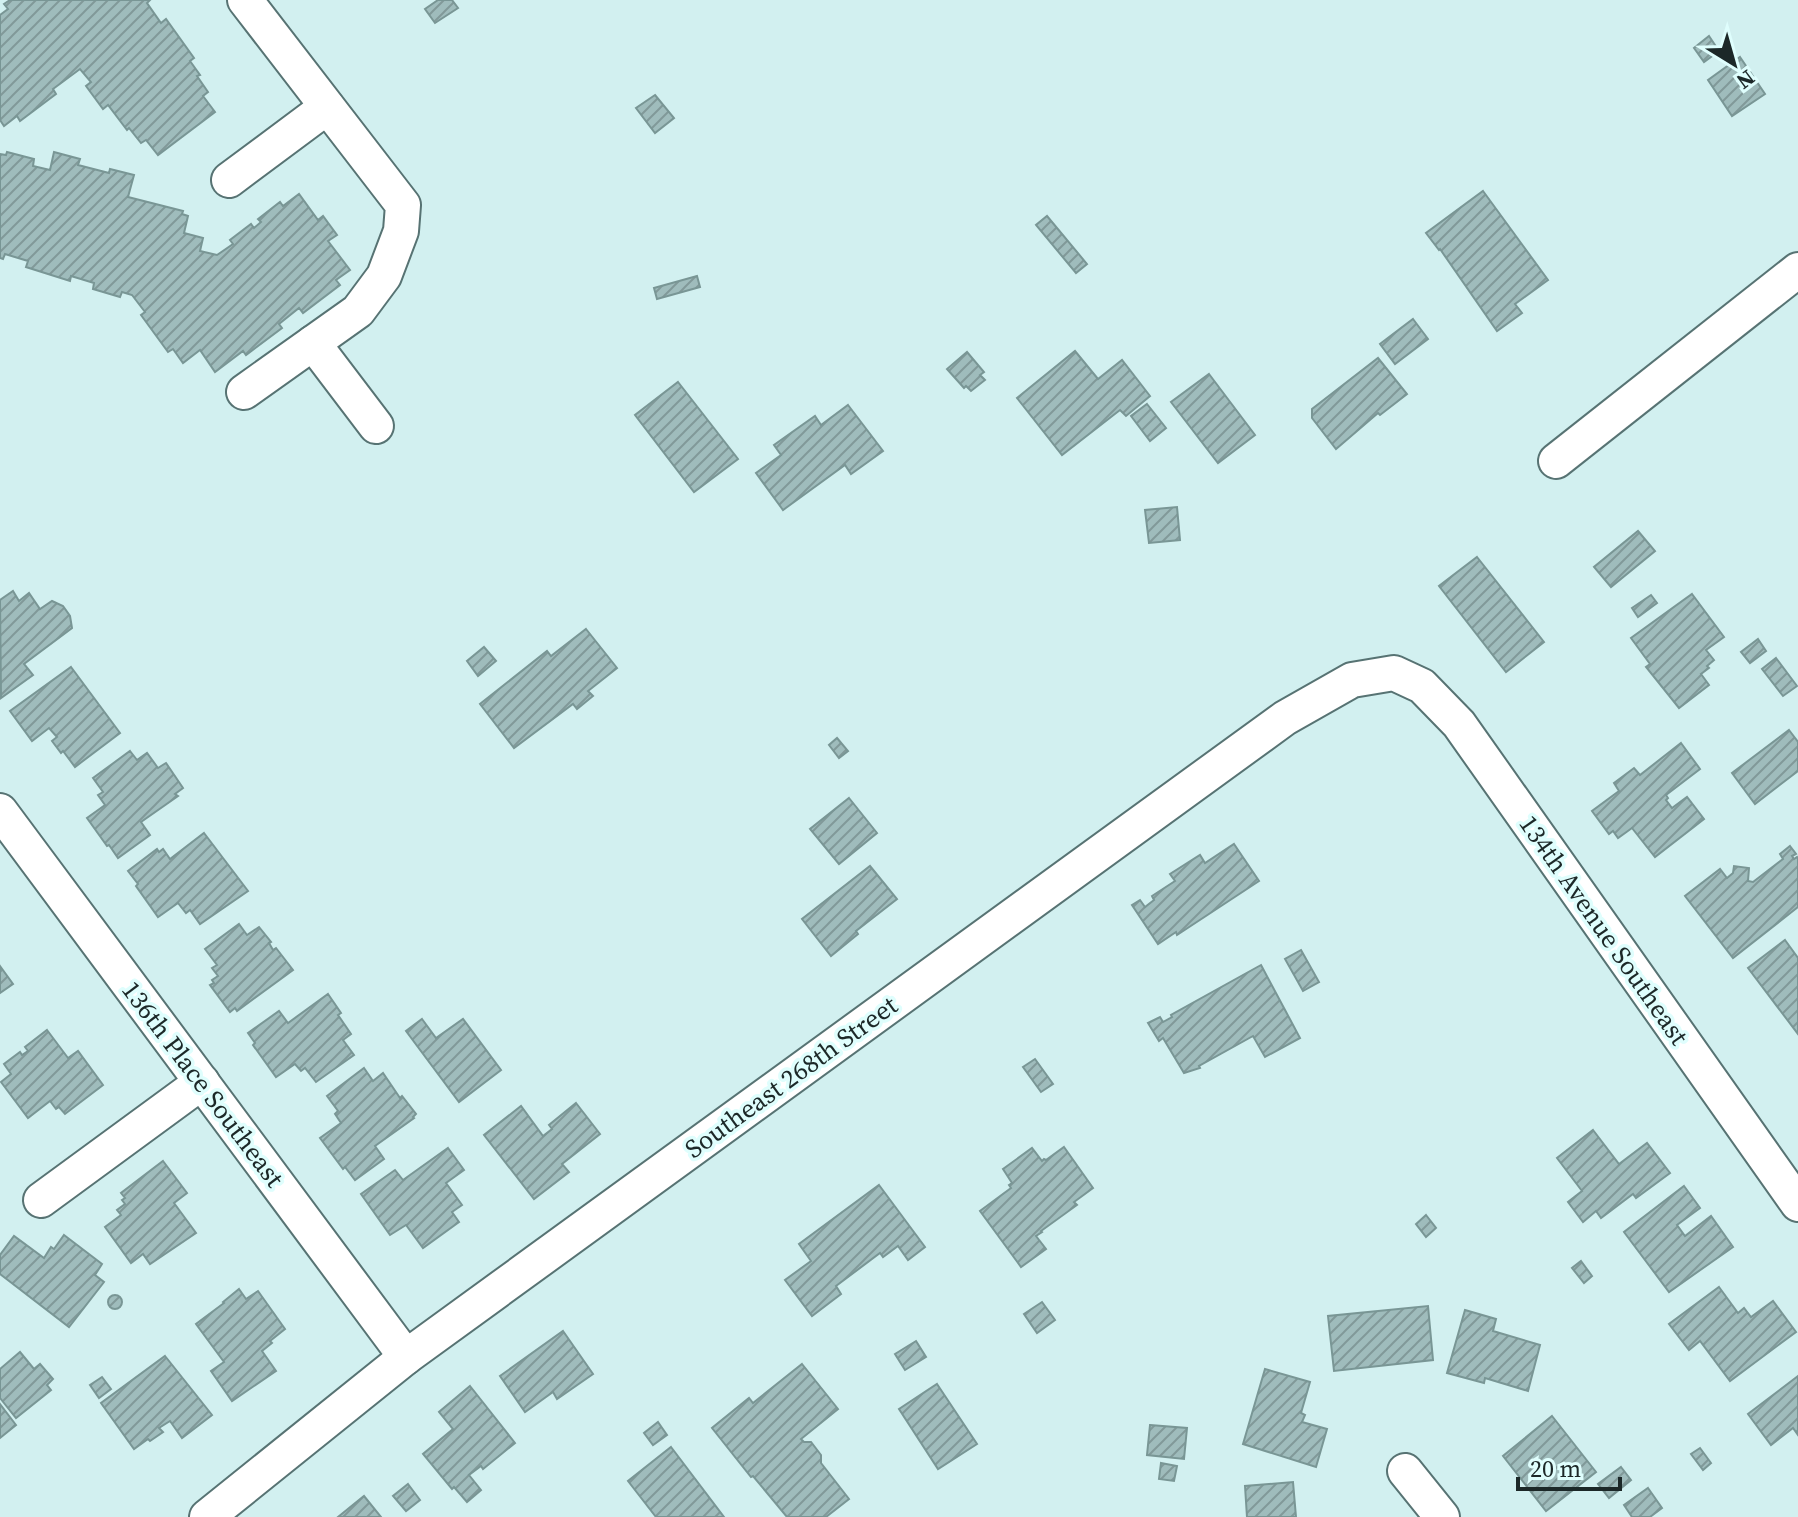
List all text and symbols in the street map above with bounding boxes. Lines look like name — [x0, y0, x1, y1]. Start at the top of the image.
north arrow — [1694, 24, 1774, 104]
text: N — [1731, 63, 1761, 97]
street label: 134th Avenue Southeast — [1511, 808, 1697, 1053]
street label: 136th Place Southeast — [113, 973, 293, 1195]
street label: Southeast 268th Street — [677, 987, 905, 1166]
scale bar — [1518, 1441, 1620, 1491]
text: 20 m — [1530, 1452, 1581, 1485]

